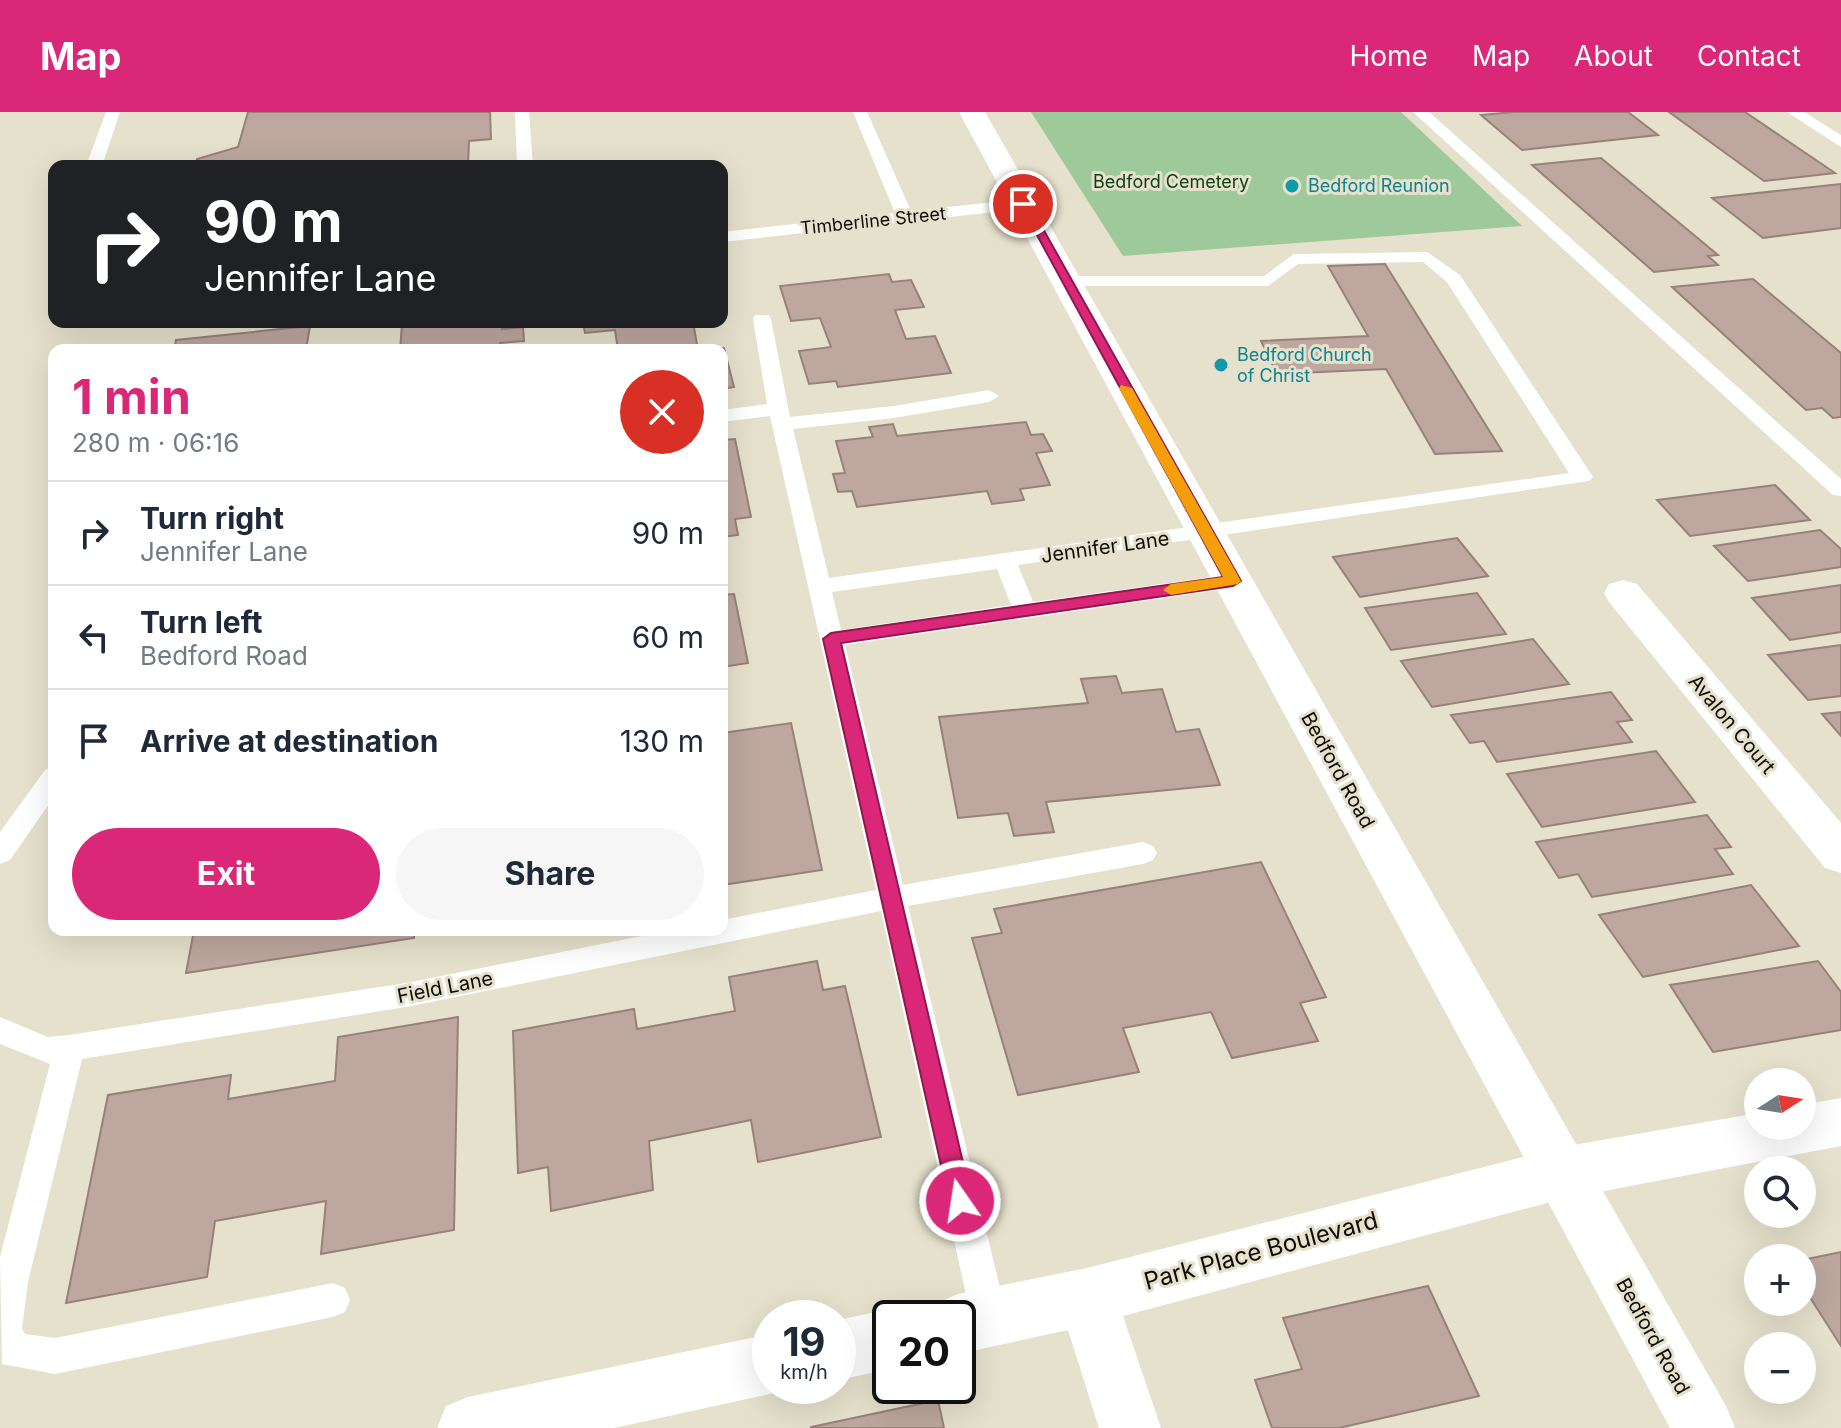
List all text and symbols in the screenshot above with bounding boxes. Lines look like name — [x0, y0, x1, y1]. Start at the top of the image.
text: Map — [40, 33, 121, 79]
text: Home — [1349, 39, 1428, 73]
text: Map — [1472, 39, 1530, 73]
text: About — [1574, 39, 1653, 73]
text: Contact — [1697, 39, 1801, 73]
pin — [989, 170, 1057, 238]
park label: Bedford Cemetery — [1093, 171, 1249, 192]
place label: Bedford Reunion — [1308, 175, 1450, 196]
marker: Bedford Reunion — [1283, 177, 1301, 195]
icon: arrive — [1001, 182, 1045, 226]
text: 90 m — [204, 188, 343, 256]
icon: right — [72, 192, 176, 296]
street label: Timberline Street — [799, 202, 947, 239]
text: Jennifer Lane — [204, 256, 437, 300]
place label: Bedford Church of Christ — [1237, 344, 1372, 386]
marker: Bedford Church of Christ — [1212, 356, 1230, 374]
text: 1 min — [72, 367, 191, 426]
button: close — [620, 370, 704, 454]
text: 280 m · 06:16 — [72, 427, 239, 458]
text: Turn right — [140, 500, 284, 536]
icon: right — [72, 511, 116, 555]
text: 90 m — [632, 515, 704, 551]
street label: Jennifer Lane — [1039, 526, 1171, 568]
text: Jennifer Lane — [140, 536, 308, 567]
text: Turn left — [140, 604, 262, 640]
icon: left — [72, 615, 116, 659]
text: 60 m — [632, 619, 704, 655]
text: Bedford Road — [140, 640, 308, 671]
street label: Avalon Court — [1684, 670, 1781, 779]
street label: Bedford Road — [1296, 708, 1380, 832]
icon: arrive — [72, 719, 116, 763]
text: Arrive at destination — [140, 723, 438, 759]
text: 130 m — [620, 723, 704, 759]
button: Exit — [72, 828, 380, 920]
button: Share — [396, 828, 704, 920]
street label: Field Lane — [395, 966, 495, 1008]
north arrow — [1744, 1068, 1816, 1140]
map controls — [1744, 1068, 1816, 1404]
button: search — [1744, 1156, 1816, 1228]
position arrow — [918, 1159, 1002, 1243]
street label: Park Place Boulevard — [1141, 1205, 1381, 1296]
button: + — [1744, 1244, 1816, 1316]
street label: Bedford Road — [1611, 1274, 1695, 1398]
speed limit sign: 20 — [872, 1300, 976, 1404]
text: 19 — [782, 1317, 826, 1366]
button: − — [1744, 1332, 1816, 1404]
text: km/h — [780, 1360, 828, 1384]

